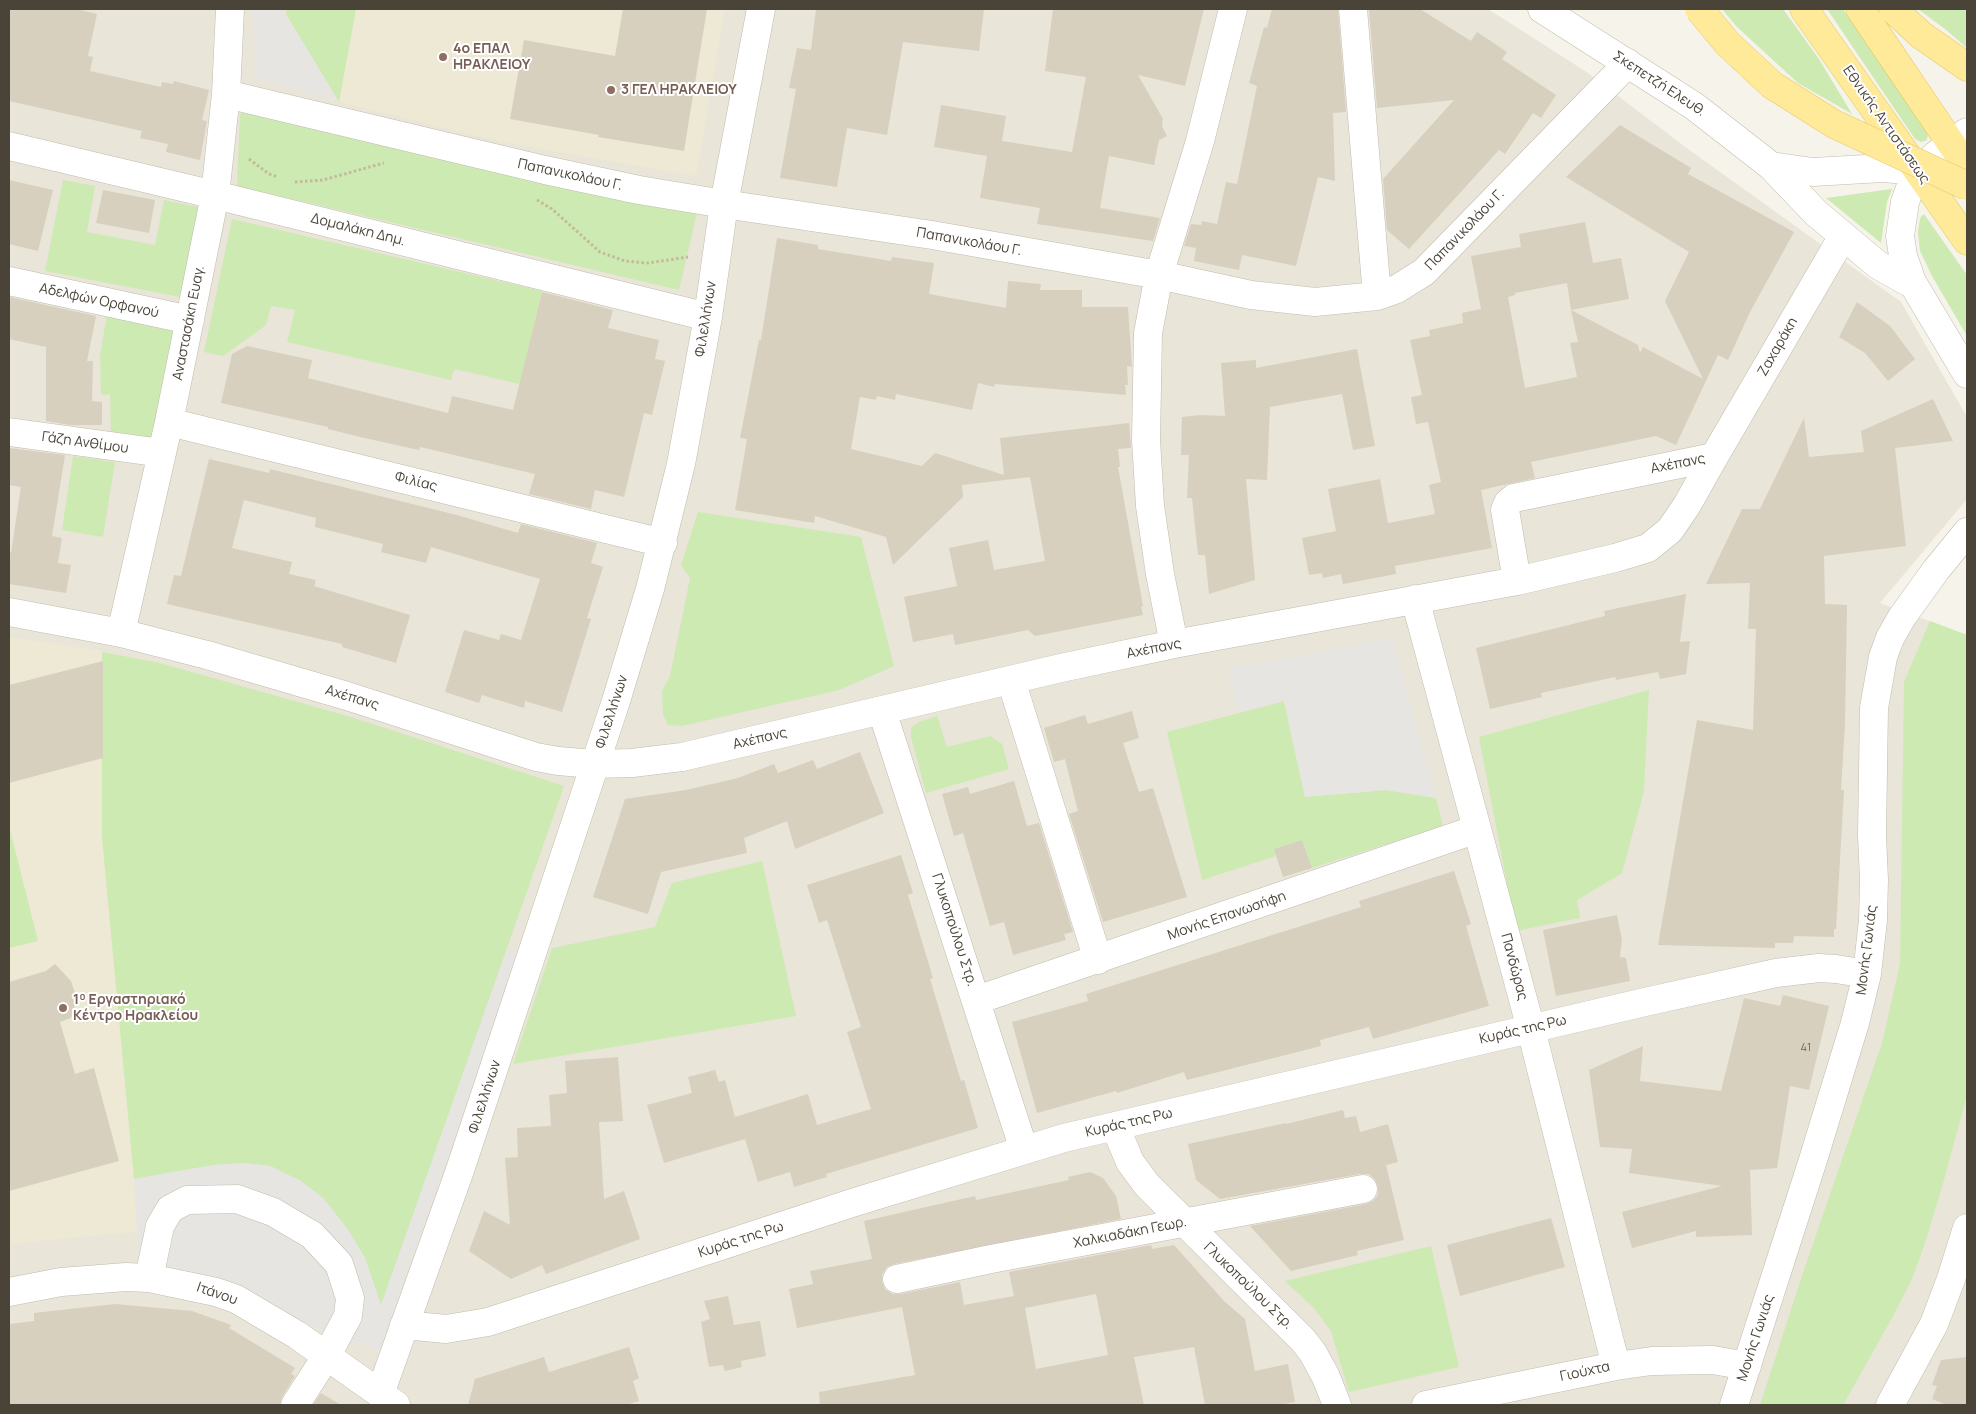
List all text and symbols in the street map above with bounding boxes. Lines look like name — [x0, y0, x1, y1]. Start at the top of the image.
place label: 4ο ΕΠΑΛ ΗΡΑΚΛΕΙΟΥ — [453, 41, 530, 74]
street label: Σκεπετζή Ελευθ. — [1610, 48, 1708, 120]
marker: 4ο ΕΠΑΛ ΗΡΑΚΛΕΙΟΥ — [437, 51, 449, 63]
street label: Εθνικής Αντιστάσεως — [1839, 63, 1933, 187]
place label: 3 ΓΕΛ ΗΡΑΚΛΕΙΟΥ — [621, 82, 737, 98]
marker: 3 ΓΕΛ ΗΡΑΚΛΕΙΟΥ — [605, 84, 617, 96]
street label: Παπανικολάου Γ. — [516, 156, 624, 194]
street label: Παπανικολάου Γ. — [1422, 186, 1508, 274]
street label: Δομαλάκη Δημ. — [309, 210, 407, 250]
street label: Παπανικολάου Γ. — [915, 224, 1023, 260]
street label: Αναστασάκη Ευαγ. — [170, 264, 208, 382]
street label: Αδελφών Ορφανού — [38, 280, 160, 322]
street label: Φιλελλήνων — [692, 280, 720, 358]
street label: Ζαχαράκη — [1755, 315, 1801, 379]
street label: Γάζη Ανθίμου — [41, 429, 129, 457]
street label: Αχέπανς — [1649, 450, 1707, 478]
street label: Φιλίας — [393, 469, 439, 495]
street label: Αχέπανς — [1125, 635, 1183, 663]
street label: Φιλελλήνων — [592, 673, 632, 751]
street label: Αχέπανς — [323, 682, 381, 714]
street label: Αχέπανς — [731, 725, 789, 753]
street label: Γλυκοπούλου Στρ. — [928, 872, 980, 988]
street label: Μονής Επανωσήφη — [1166, 888, 1288, 944]
street label: Μονής Γωνιάς — [1853, 904, 1881, 996]
street label: Πανδώρας — [1497, 932, 1531, 1002]
place label: 1⁰ Εργαστηριακό Κέντρο Ηρακλείου — [73, 992, 198, 1024]
marker: 1⁰ Εργαστηριακό Κέντρο Ηρακλείου — [57, 1002, 69, 1014]
street label: Κυράς της Ρω — [1478, 1012, 1568, 1048]
house number: 41 — [1801, 1041, 1811, 1055]
street label: Φιλελλήνων — [465, 1058, 505, 1136]
street label: Κυράς της Ρω — [1084, 1105, 1174, 1141]
street label: Χαλκιαδάκη Γεωρ. — [1072, 1214, 1188, 1252]
street label: Κυράς της Ρω — [696, 1218, 786, 1262]
street label: Γλυκοπούλου Στρ. — [1200, 1239, 1296, 1333]
street label: Ιτάνου — [194, 1279, 240, 1309]
street label: Μονής Γωνιάς — [1734, 1292, 1778, 1384]
street label: Γιούχτα — [1559, 1359, 1611, 1385]

